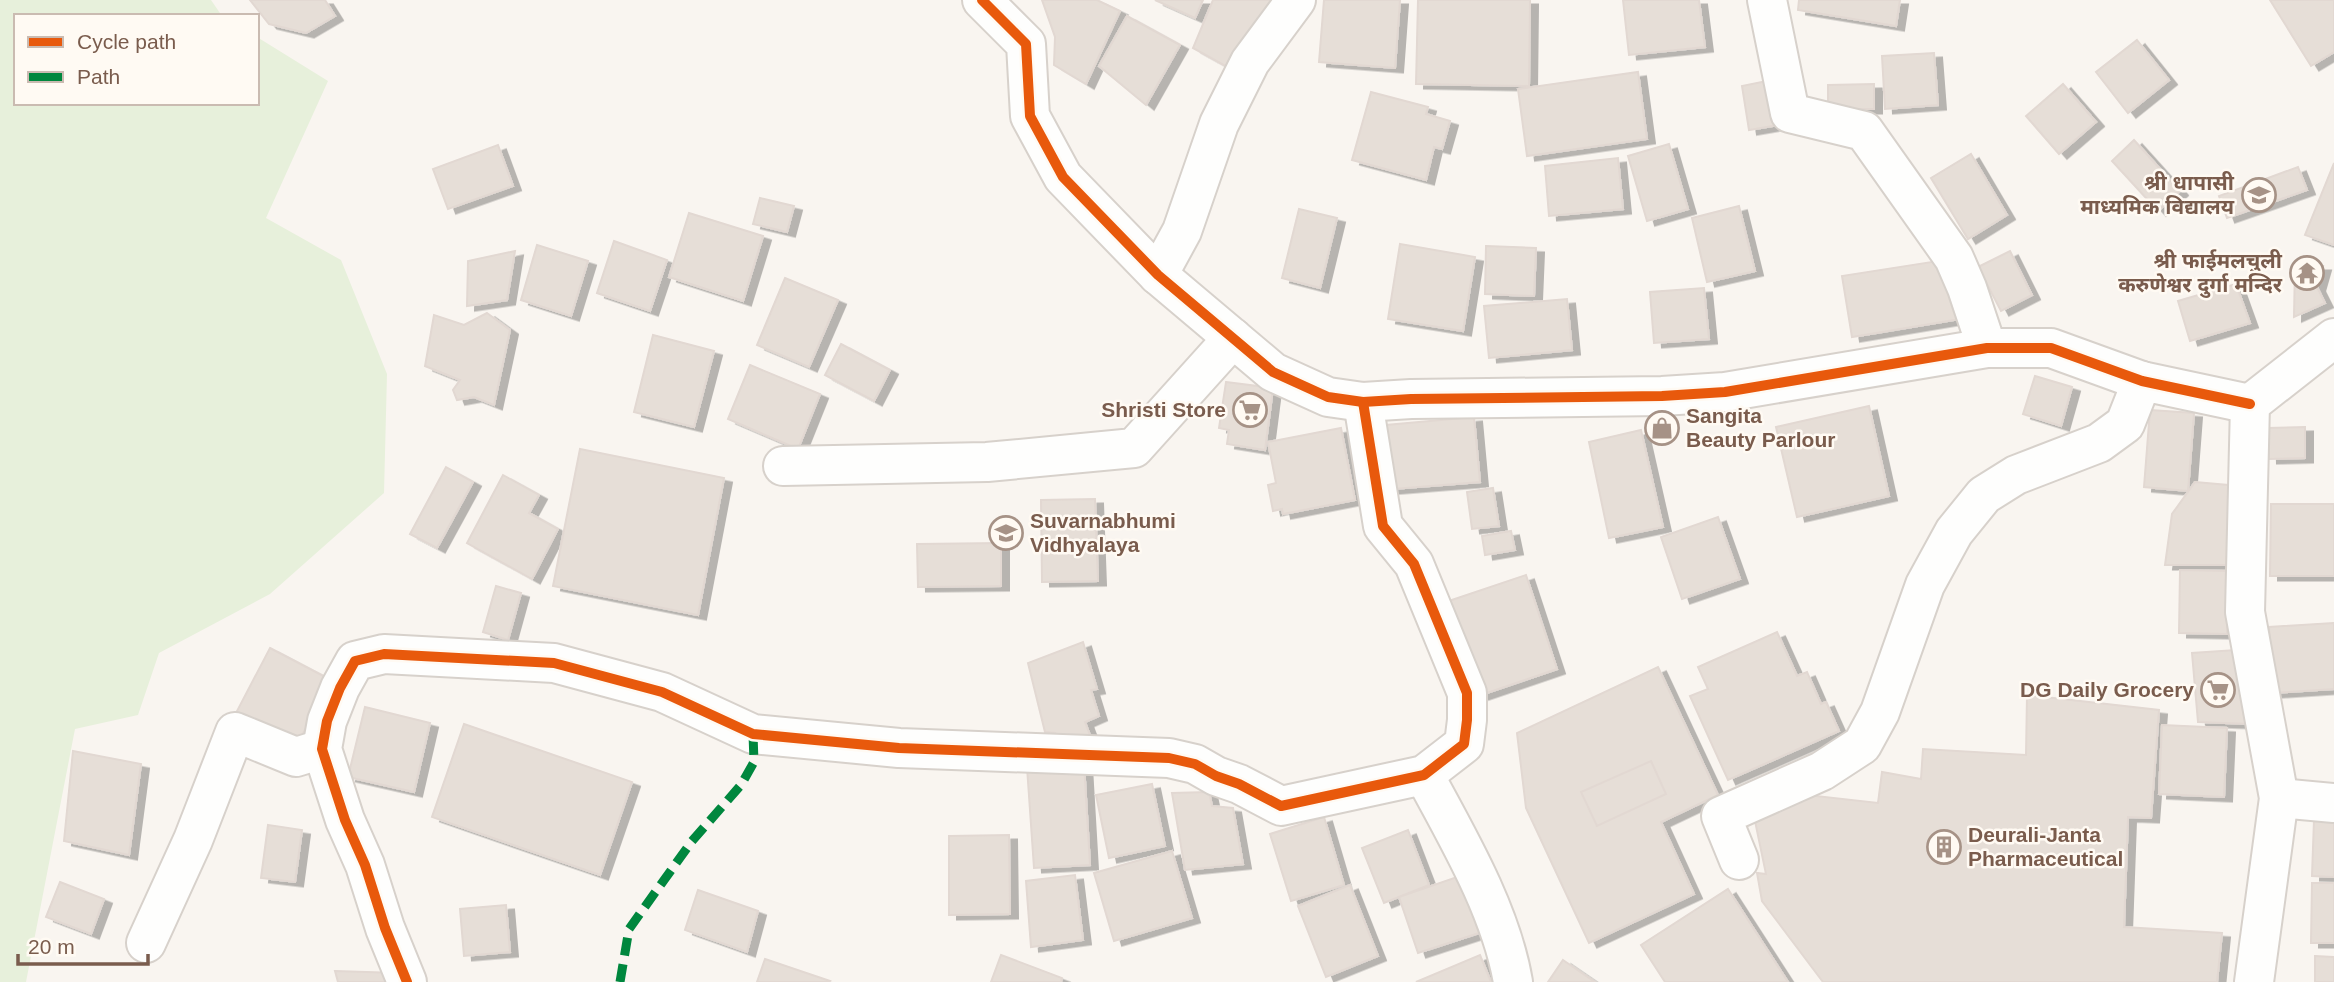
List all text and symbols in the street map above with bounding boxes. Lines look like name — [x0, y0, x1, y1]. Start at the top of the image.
legend — [14, 14, 259, 105]
text: Cycle path — [77, 30, 176, 53]
text: Path — [77, 65, 120, 88]
place label: श्री धापासी माध्यमिक विद्यालय — [2080, 171, 2235, 218]
school or university icon: श्री धापासी माध्यमिक विद्यालय — [2240, 176, 2278, 214]
place label: श्री फाईमलचुली करुणेश्वर दुर्गा मन्दिर — [2118, 249, 2283, 298]
temple icon: श्री फाईमलचुली करुणेश्वर दुर्गा मन्दिर — [2288, 254, 2326, 292]
supermarket icon: Shristi Store — [1231, 391, 1269, 429]
place label: Shristi Store — [1101, 398, 1226, 421]
place label: Sangita Beauty Parlour — [1686, 404, 1835, 451]
shop icon: Sangita Beauty Parlour — [1643, 409, 1681, 447]
place label: Suvarnabhumi Vidhyalaya — [1030, 509, 1176, 556]
school or university icon: Suvarnabhumi Vidhyalaya — [987, 514, 1025, 552]
supermarket icon: DG Daily Grocery — [2199, 671, 2237, 709]
place label: DG Daily Grocery — [2020, 678, 2194, 701]
place label: Deurali-Janta Pharmaceutical — [1968, 823, 2123, 870]
building icon: Deurali-Janta Pharmaceutical — [1925, 828, 1963, 866]
scale bar — [18, 922, 147, 966]
text: 20 m — [28, 935, 75, 958]

